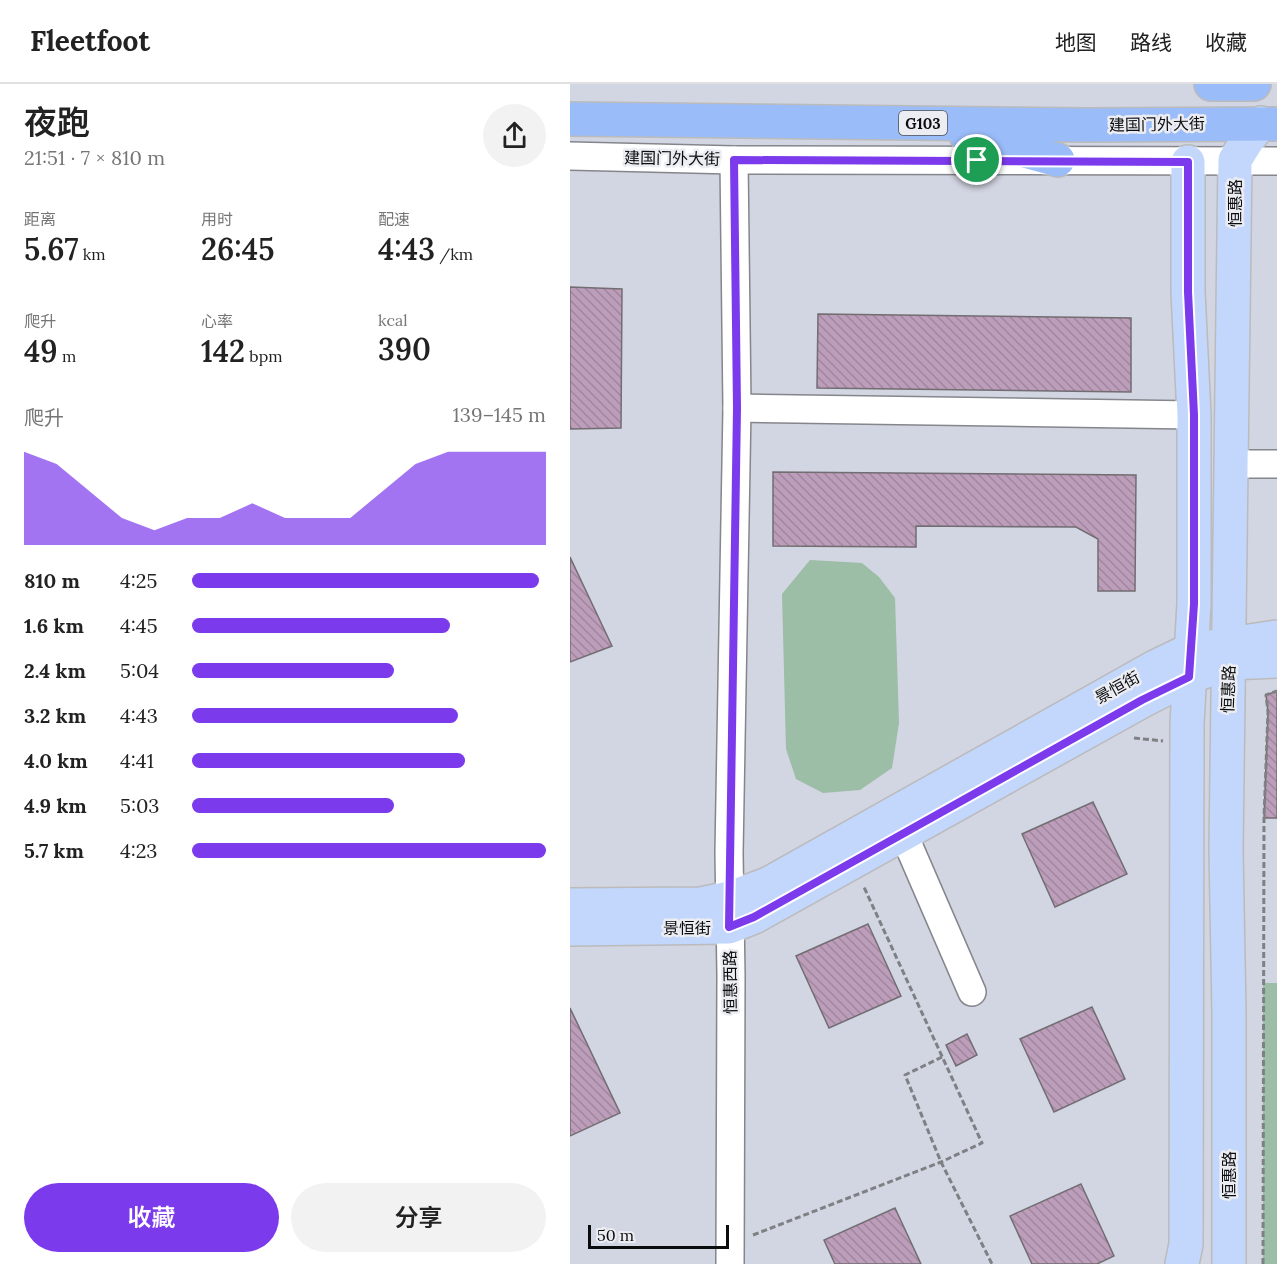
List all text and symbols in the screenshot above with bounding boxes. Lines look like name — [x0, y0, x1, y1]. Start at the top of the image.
text: Fleetfoot — [30, 23, 150, 59]
text: 地图 — [1055, 29, 1097, 56]
text: 路线 — [1130, 29, 1172, 56]
text: 收藏 — [1205, 29, 1247, 56]
text: 夜跑 — [24, 101, 90, 143]
button: share — [483, 104, 546, 167]
road number: G103 — [899, 111, 947, 135]
street label: 建国门外大街 — [1109, 113, 1205, 135]
pin — [951, 134, 1002, 185]
icon: arrive — [960, 143, 993, 176]
text: 21:51 · 7 × 810 m — [24, 145, 165, 170]
street label: 建国门外大街 — [624, 147, 720, 169]
street label: 恒惠路 — [1225, 179, 1245, 227]
text: 距离 — [24, 209, 56, 229]
text: 用时 — [201, 209, 233, 229]
text: 配速 — [378, 209, 410, 229]
text: 5.67 — [24, 230, 78, 268]
text: 26:45 — [201, 230, 274, 268]
text: 4:43 — [378, 230, 435, 268]
text: km — [78, 244, 106, 264]
text: /km — [435, 244, 473, 264]
text: kcal — [378, 310, 408, 330]
text: 爬升 — [24, 311, 56, 331]
text: 心率 — [201, 311, 233, 331]
text: 390 — [378, 330, 431, 368]
text: 49 — [24, 332, 58, 370]
text: 142 — [201, 332, 245, 370]
text: m — [58, 346, 76, 366]
text: bpm — [245, 346, 283, 366]
text: 139–145 m — [453, 402, 546, 427]
text: 爬升 — [24, 405, 64, 430]
text: 810 m — [24, 568, 80, 593]
text: 4:25 — [120, 568, 157, 593]
text: 1.6 km — [24, 613, 84, 638]
text: 4:45 — [120, 613, 158, 638]
text: 2.4 km — [24, 658, 86, 683]
text: 5:04 — [120, 658, 159, 683]
street label: 恒惠路 — [1217, 665, 1239, 713]
street label: 景恒街 — [1091, 667, 1143, 707]
text: 3.2 km — [24, 703, 86, 728]
text: 4:43 — [120, 703, 158, 728]
text: 4.0 km — [24, 748, 88, 773]
text: 4:41 — [120, 748, 154, 773]
text: 4.9 km — [24, 793, 87, 818]
text: 5:03 — [120, 793, 159, 818]
text: 5.7 km — [24, 838, 84, 863]
text: 4:23 — [120, 838, 157, 863]
street label: 景恒街 — [663, 918, 711, 938]
street label: 恒惠西路 — [719, 950, 741, 1014]
street label: 恒惠路 — [1219, 1151, 1239, 1199]
button: 收藏 — [24, 1183, 279, 1252]
button: 分享 — [291, 1183, 546, 1252]
scale bar — [588, 1222, 729, 1250]
text: 50 m — [597, 1225, 634, 1245]

